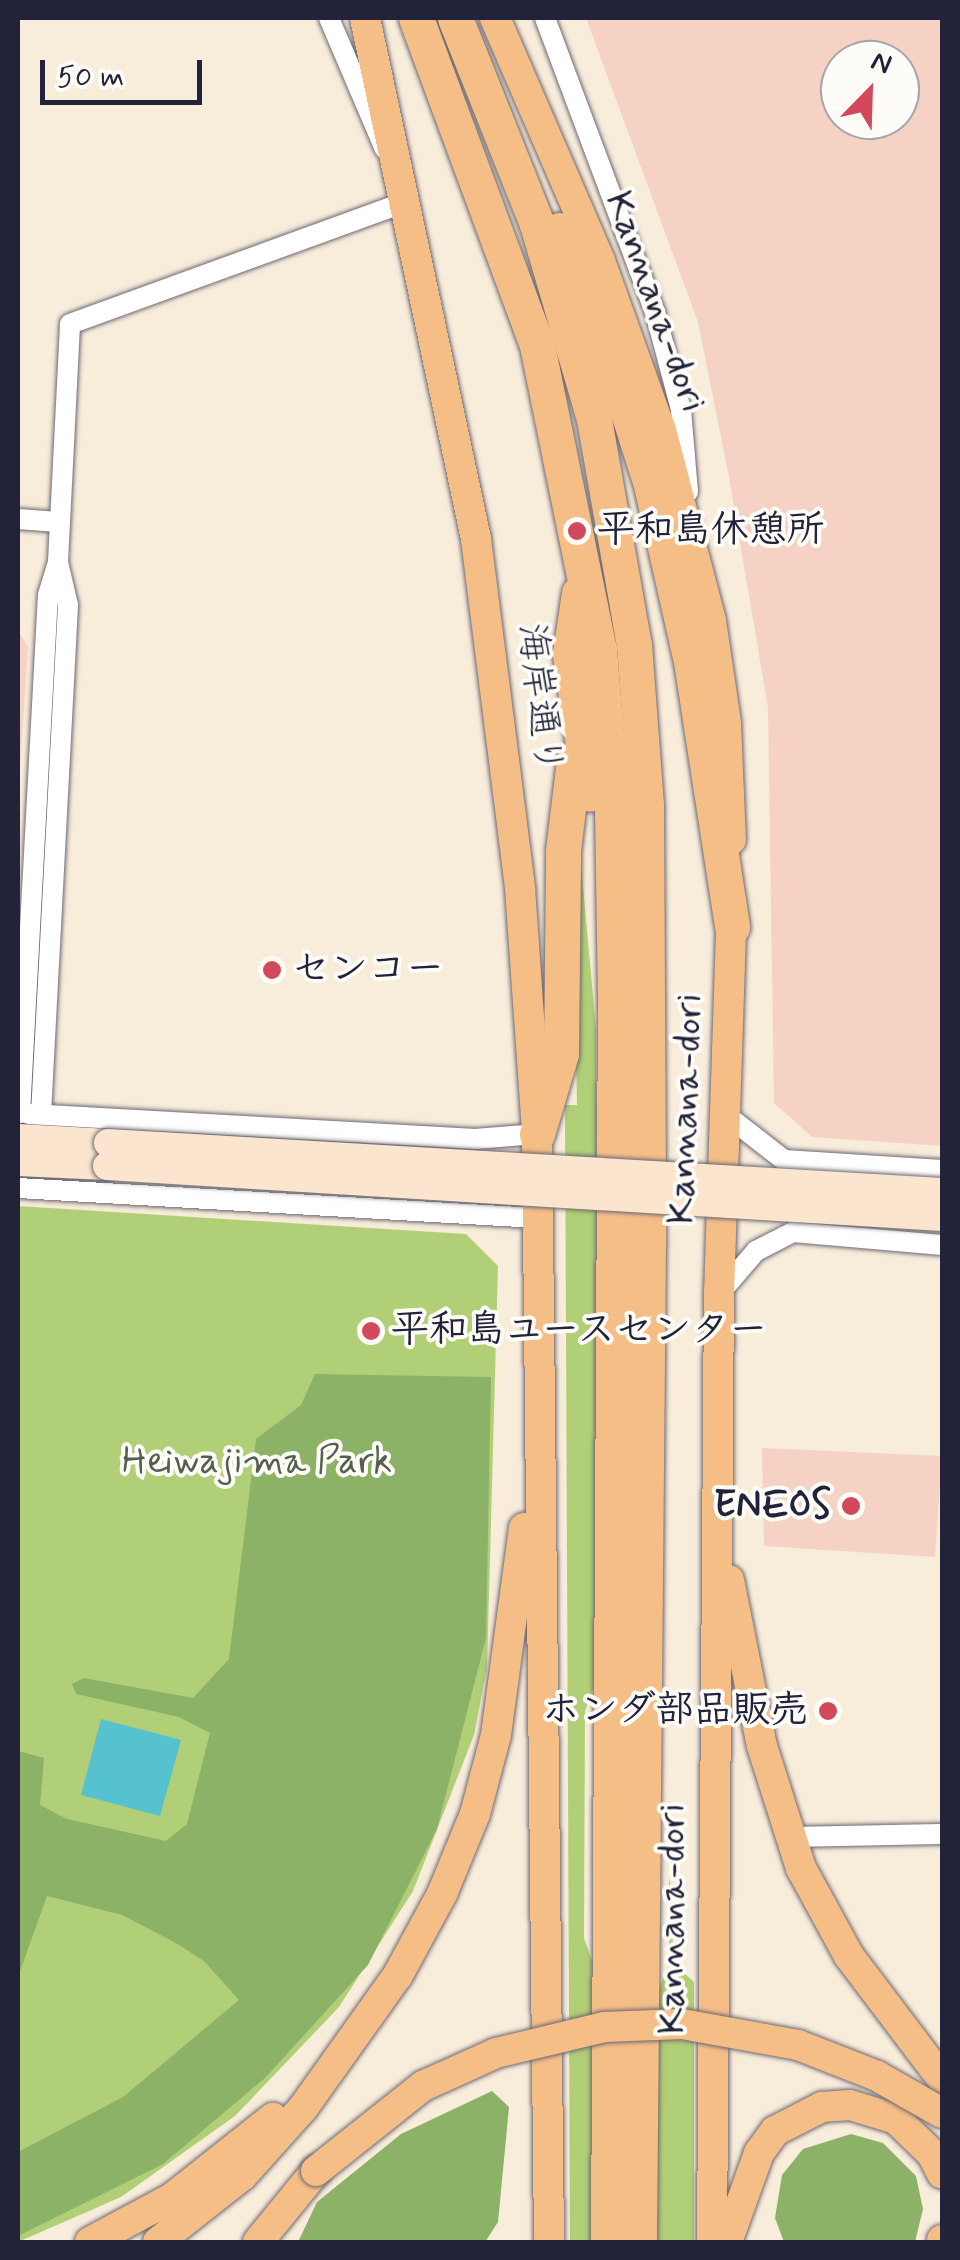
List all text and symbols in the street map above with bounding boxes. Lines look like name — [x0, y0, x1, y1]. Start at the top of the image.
scale bar — [45, 40, 208, 102]
north arrow — [820, 40, 920, 140]
text: N — [865, 43, 897, 84]
text: 50 m — [57, 58, 124, 97]
street label: Kannana-dori — [594, 186, 716, 418]
place label: 平和島休憩所 — [597, 508, 825, 554]
marker: 平和島休憩所 — [566, 520, 588, 542]
street label: 海岸通り — [507, 621, 571, 777]
place label: センコー — [292, 947, 444, 993]
marker: センコー — [261, 959, 283, 981]
street label: Kannana-dori — [659, 993, 713, 1225]
place label: 平和島ユースセンター — [391, 1308, 769, 1354]
marker: 平和島ユースセンター — [360, 1320, 382, 1342]
park label: Heiwajima Park — [122, 1439, 392, 1485]
place label: ENEOS — [714, 1483, 831, 1529]
marker: ENEOS — [840, 1495, 862, 1517]
place label: ホンダ部品販売 — [542, 1688, 808, 1734]
marker: ホンダ部品販売 — [817, 1700, 839, 1722]
street label: Kannana-dori — [650, 1804, 696, 2034]

